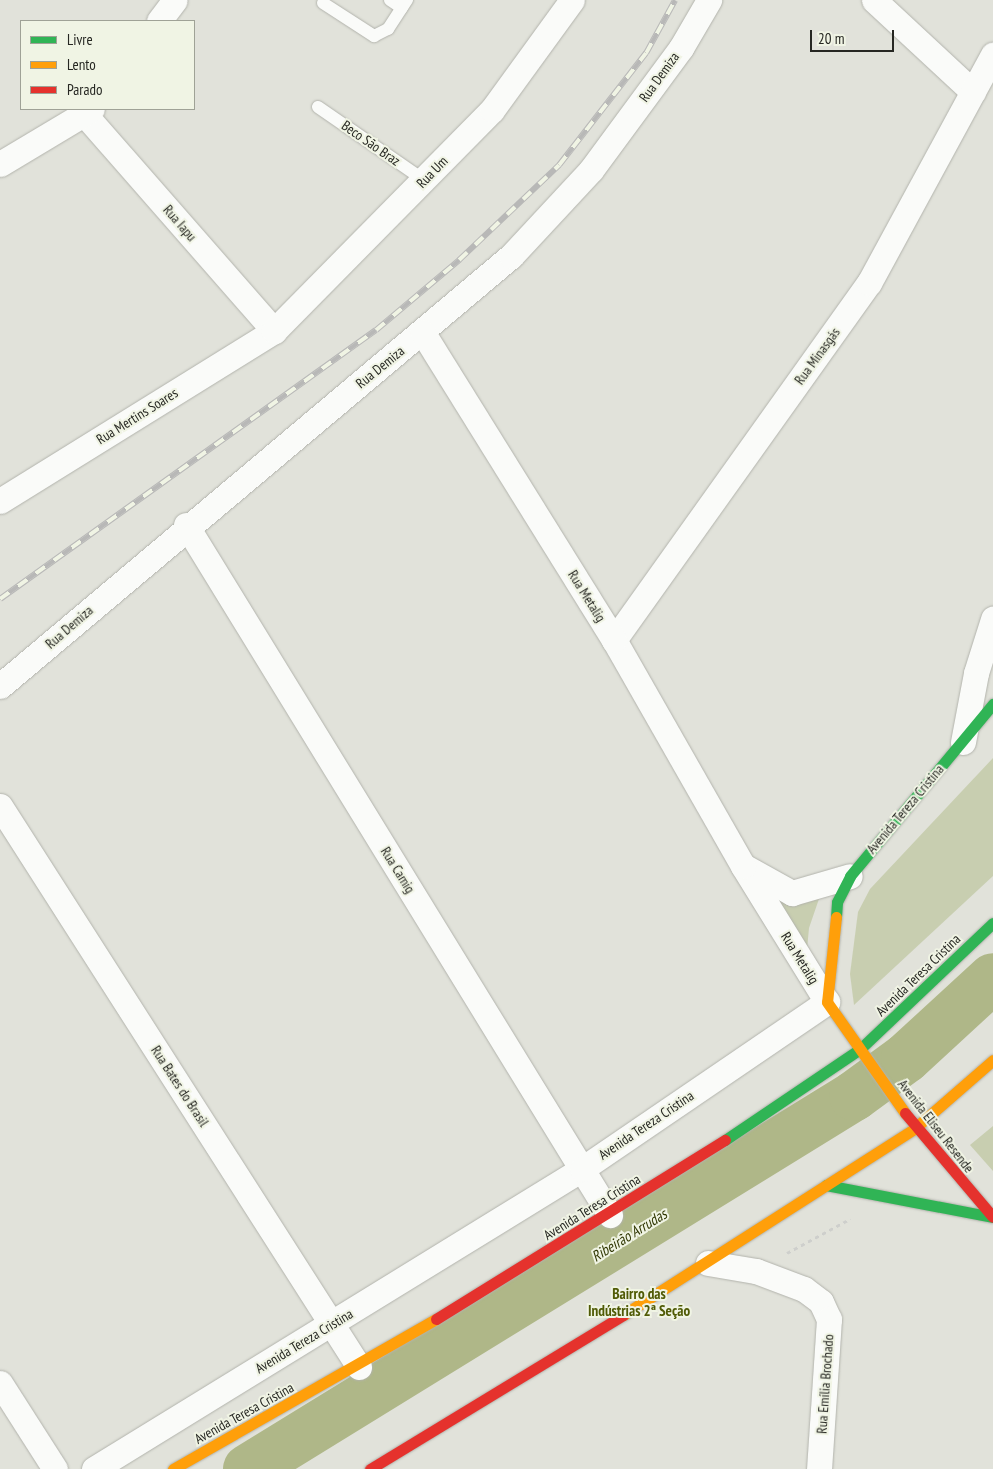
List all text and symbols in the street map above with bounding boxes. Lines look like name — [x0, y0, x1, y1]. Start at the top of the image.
legend — [20, 20, 195, 110]
scale bar — [813, 20, 897, 52]
text: 20 m — [818, 29, 844, 48]
text: Livre — [67, 30, 93, 49]
street label: Rua Demiza — [635, 49, 683, 105]
text: Lento — [67, 55, 96, 74]
text: Parado — [67, 80, 102, 99]
street label: Beco São Braz — [338, 117, 404, 169]
street label: Rua Um — [413, 153, 451, 191]
street label: Rua Iapu — [160, 201, 200, 245]
street label: Rua Minasgás — [791, 324, 843, 388]
street label: Rua Demiza — [352, 342, 408, 392]
street label: Rua Mertins Soares — [93, 384, 181, 448]
street label: Rua Metalig — [565, 567, 609, 625]
street label: Rua Demiza — [42, 602, 96, 652]
street label: Avenida Tereza Cristina — [863, 761, 947, 857]
street label: Rua Camig — [377, 844, 419, 896]
street label: Rua Metalig — [778, 929, 822, 987]
street label: Avenida Teresa Cristina — [872, 930, 964, 1020]
street label: Rua Bates do Brasil — [148, 1042, 212, 1130]
street label: Avenida Eliseu Resende — [894, 1076, 978, 1176]
street label: Avenida Tereza Cristina — [595, 1087, 697, 1163]
street label: Avenida Teresa Cristina — [540, 1170, 644, 1244]
water label: Ribeirão Arrudas — [588, 1205, 670, 1265]
district label: Bairro das Indústrias 2ª Seção — [588, 1284, 690, 1319]
street label: Avenida Tereza Cristina — [252, 1305, 356, 1377]
street label: Rua Emília Brochado — [813, 1334, 837, 1434]
street label: Avenida Teresa Cristina — [191, 1379, 297, 1447]

